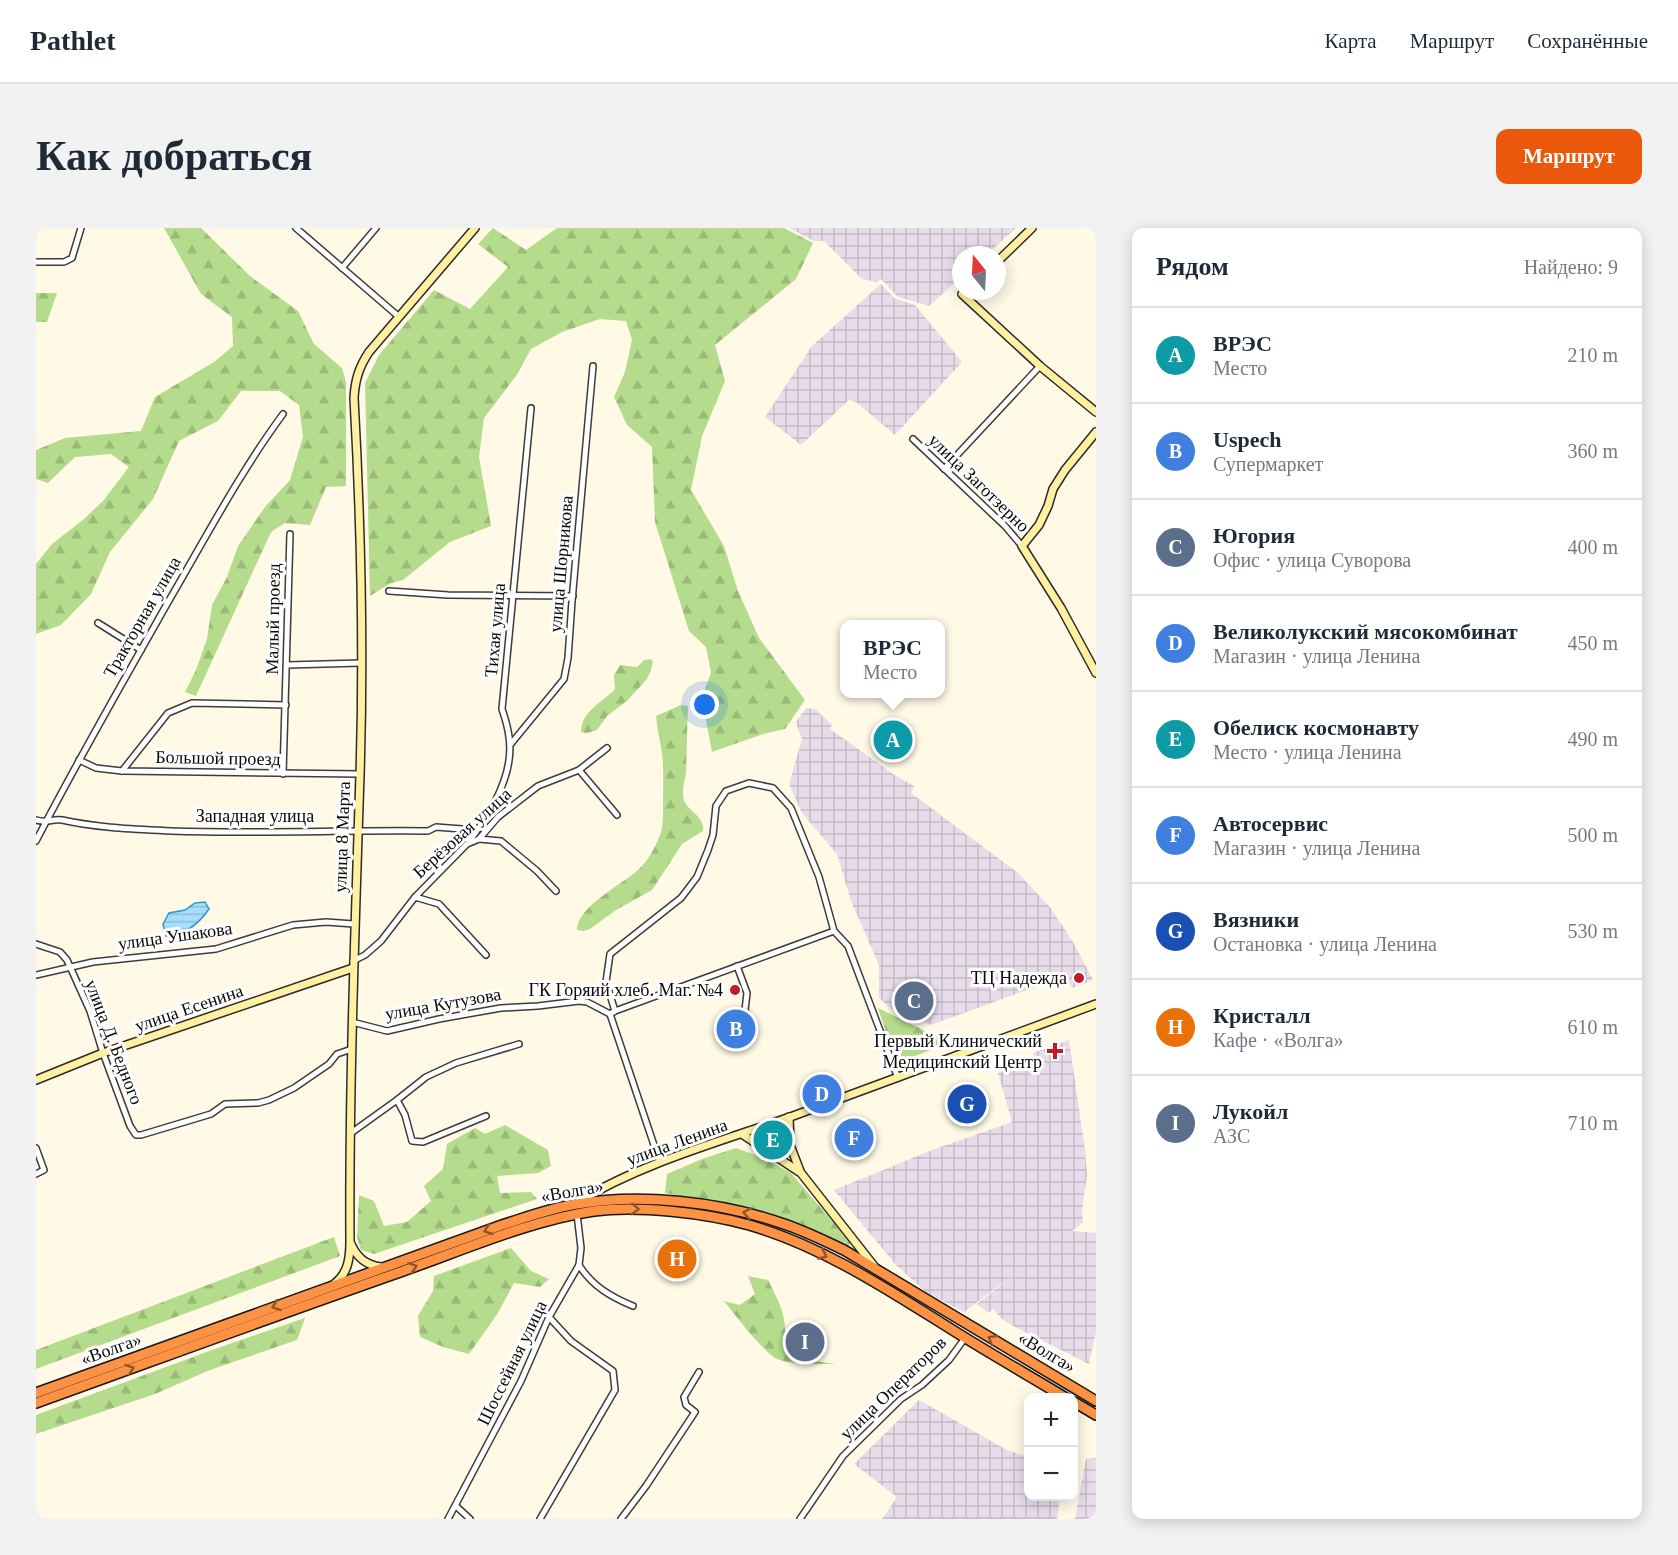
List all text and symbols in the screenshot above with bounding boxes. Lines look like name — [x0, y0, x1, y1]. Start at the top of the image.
text: Pathlet — [30, 25, 116, 56]
text: Карта — [1325, 29, 1377, 53]
text: Маршрут — [1410, 29, 1494, 53]
text: Сохранённые — [1527, 29, 1648, 53]
button: Маршрут — [1496, 129, 1642, 184]
text: Как добраться — [36, 133, 312, 179]
north arrow — [952, 246, 1006, 300]
text: Рядом — [1156, 252, 1229, 281]
text: Найдено: 9 — [1524, 256, 1618, 278]
text: ВРЭС — [1213, 331, 1272, 356]
text: A — [1168, 344, 1183, 366]
text: 210 m — [1567, 344, 1618, 366]
text: Место — [1213, 357, 1267, 379]
text: Uspech — [1213, 427, 1281, 452]
street label: улица Заготзерно — [924, 430, 1034, 536]
text: B — [1169, 440, 1182, 462]
text: 360 m — [1567, 440, 1618, 462]
text: Супермаркет — [1213, 453, 1323, 475]
street label: улица Шорникова — [545, 495, 577, 633]
text: Югория — [1213, 523, 1295, 548]
text: C — [1168, 536, 1183, 558]
text: 400 m — [1567, 536, 1618, 558]
text: Офис · улица Суворова — [1213, 549, 1411, 571]
street label: Тракторная улица — [99, 553, 185, 681]
street label: Малый проезд — [262, 563, 284, 675]
street label: Тихая улица — [481, 582, 509, 678]
text: Великолукский мясокомбинат — [1213, 619, 1518, 644]
popup — [840, 620, 945, 698]
text: D — [1168, 632, 1183, 654]
text: 450 m — [1567, 632, 1618, 654]
text: ВРЭС — [863, 635, 922, 660]
text: Магазин · улица Ленина — [1213, 645, 1420, 667]
text: Место — [863, 661, 917, 683]
your location — [690, 690, 719, 719]
text: Обелиск космонавту — [1213, 715, 1419, 740]
pin: A — [874, 718, 912, 762]
text: E — [1169, 728, 1182, 750]
text: 490 m — [1567, 728, 1618, 750]
text: Место · улица Ленина — [1213, 741, 1402, 763]
street label: Большой проезд — [155, 747, 281, 769]
street label: улица 8 Марта — [330, 781, 354, 893]
street label: Берёзовая улица — [409, 784, 515, 882]
street label: Западная улица — [196, 806, 314, 826]
text: Автосервис — [1213, 811, 1328, 836]
text: F — [1169, 824, 1182, 846]
text: 500 m — [1567, 824, 1618, 846]
text: Магазин · улица Ленина — [1213, 837, 1420, 859]
text: Вязники — [1213, 907, 1299, 932]
street label: улица Ушакова — [117, 918, 233, 954]
text: G — [1168, 920, 1183, 942]
text: 530 m — [1567, 920, 1618, 942]
text: Остановка · улица Ленина — [1213, 933, 1437, 955]
place label: ТЦ Надежда — [971, 968, 1067, 988]
marker: ТЦ Надежда — [1072, 971, 1086, 985]
street label: улица Д. Бедного — [81, 977, 147, 1107]
pin: C — [894, 978, 934, 1024]
street label: улица Есенина — [132, 980, 246, 1036]
place label: ГК Горяий хлеб. Маг. №4 — [529, 980, 723, 1000]
marker: ГК Горяий хлеб. Маг. №4 — [728, 983, 742, 997]
street label: улица Кутузова — [383, 984, 503, 1024]
text: Кристалл — [1213, 1003, 1311, 1028]
pin: B — [716, 1006, 756, 1052]
text: H — [1168, 1016, 1183, 1038]
text: 610 m — [1567, 1016, 1618, 1038]
text: Кафе · «Волга» — [1213, 1029, 1344, 1051]
place label: Первый Клинический Медицинский Центр — [874, 1031, 1042, 1072]
marker: Первый Клинический Медицинский Центр — [1046, 1042, 1064, 1060]
pin: D — [802, 1072, 842, 1116]
pin: G — [948, 1082, 986, 1126]
text: Лукойл — [1213, 1099, 1288, 1124]
text: I — [1172, 1112, 1179, 1134]
text: 710 m — [1567, 1112, 1618, 1134]
street label: улица Ленина — [624, 1114, 730, 1170]
pin: F — [834, 1116, 874, 1160]
pin: E — [754, 1118, 792, 1162]
text: АЗС — [1213, 1125, 1250, 1147]
street label: «Волга» — [539, 1176, 605, 1206]
one-way arrow — [630, 1203, 639, 1216]
one-way arrow — [743, 1207, 753, 1220]
one-way arrow — [484, 1223, 495, 1235]
pin: H — [658, 1236, 696, 1282]
one-way arrow — [817, 1247, 828, 1259]
one-way arrow — [407, 1262, 418, 1275]
street label: Шоссейная улица — [473, 1297, 551, 1429]
one-way arrow — [271, 1299, 282, 1312]
pin: I — [786, 1320, 824, 1364]
street label: «Волга» — [1015, 1327, 1079, 1377]
street label: «Волга» — [78, 1329, 144, 1369]
street label: улица Операторов — [836, 1332, 950, 1444]
one-way arrow — [988, 1334, 998, 1346]
one-way arrow — [125, 1363, 135, 1376]
map controls — [1024, 1393, 1078, 1501]
button: + — [1024, 1393, 1078, 1447]
button: − — [1024, 1447, 1078, 1501]

